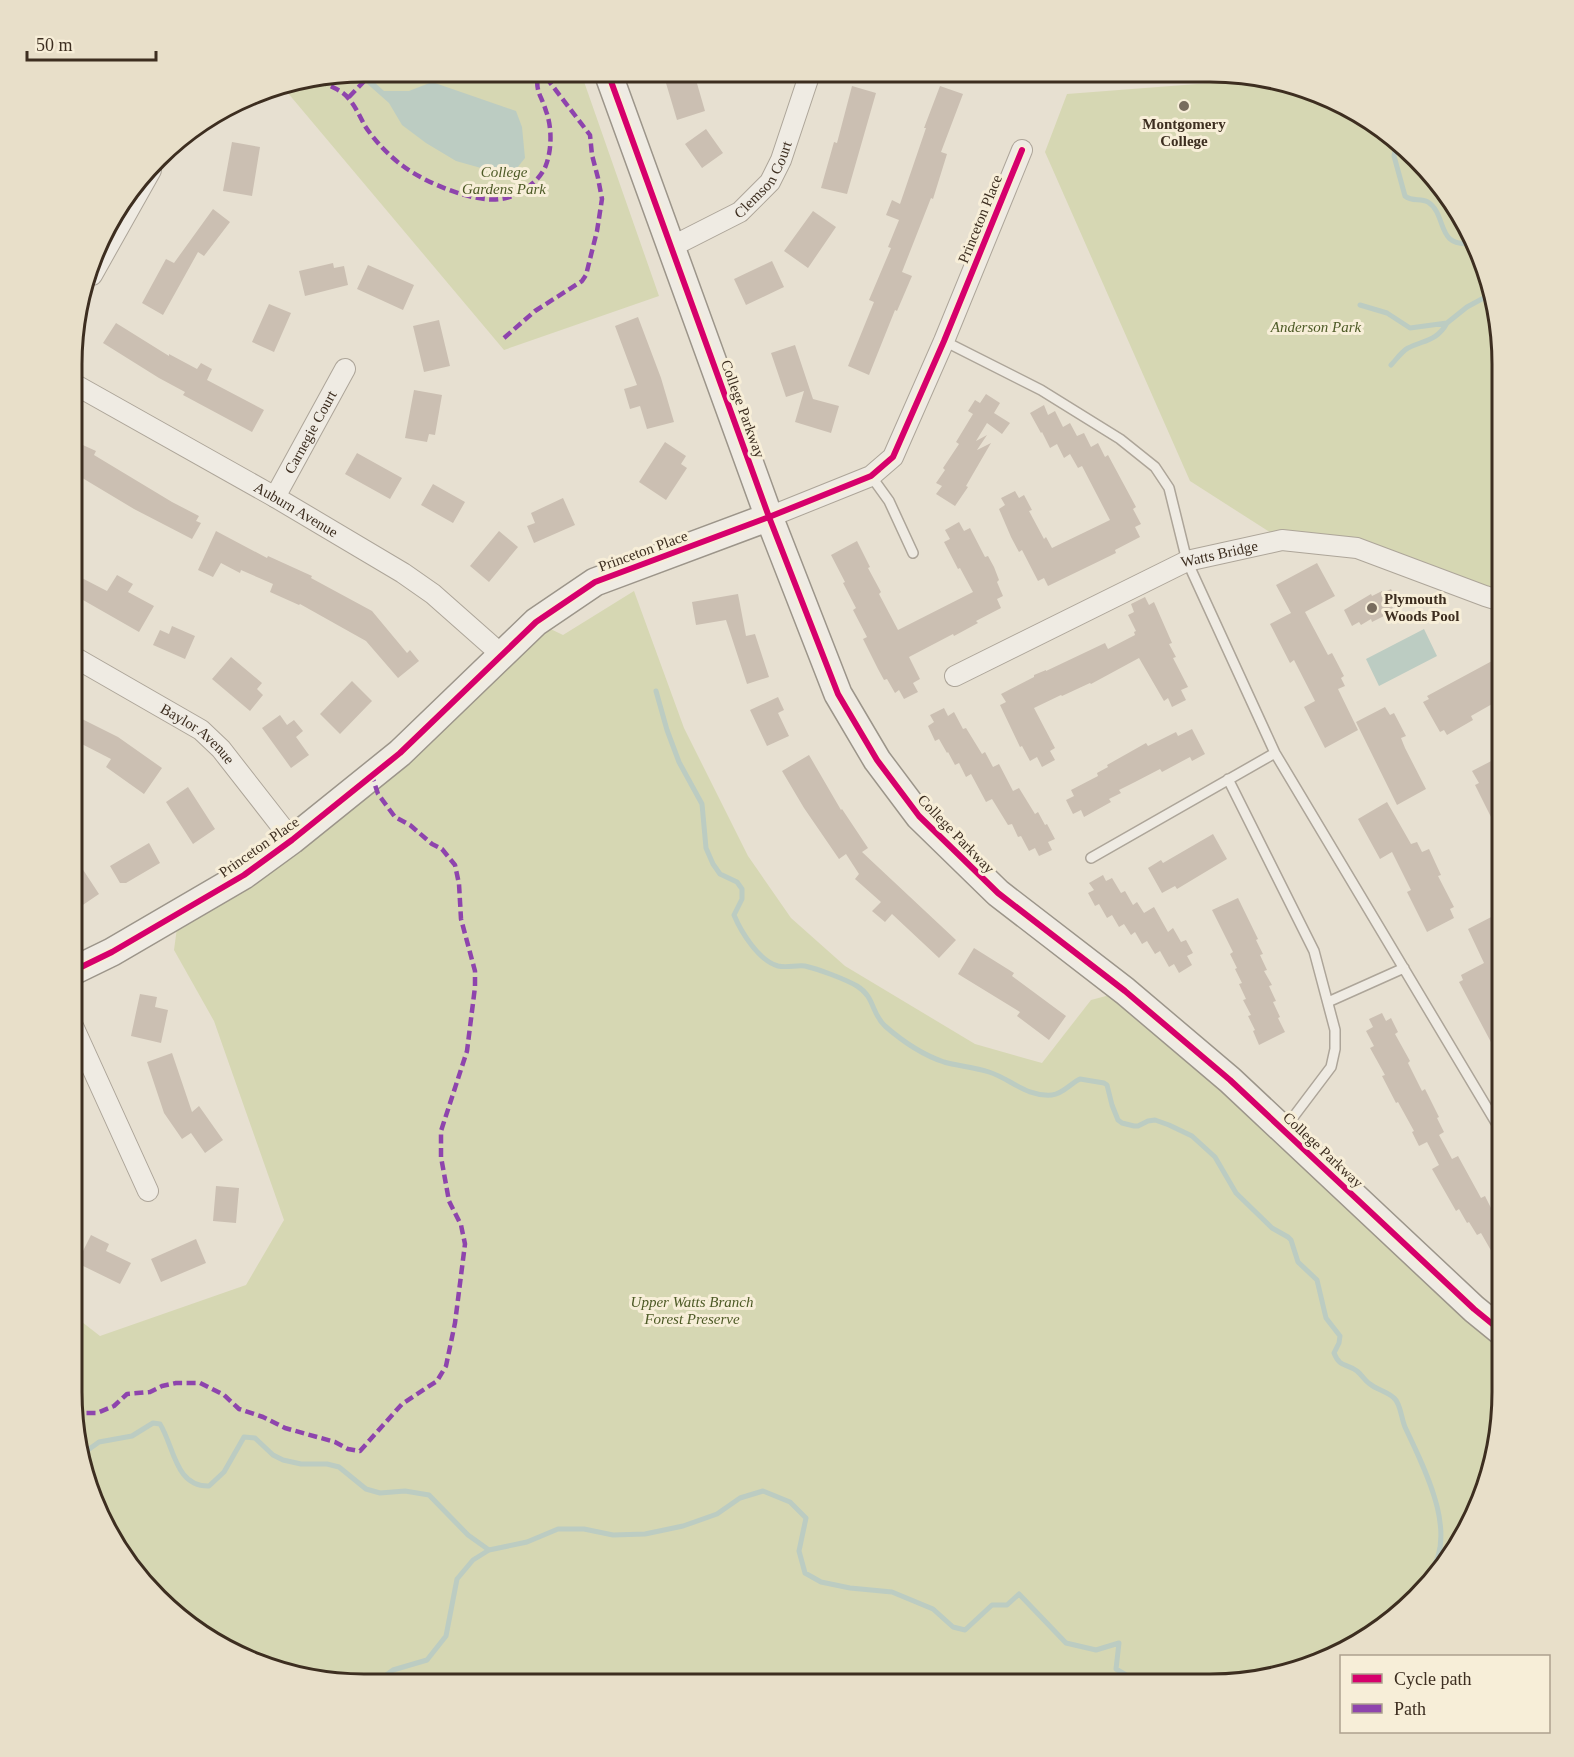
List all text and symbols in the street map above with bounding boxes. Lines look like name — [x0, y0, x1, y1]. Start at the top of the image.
scale bar — [27, 24, 156, 62]
text: 50 m — [36, 35, 73, 55]
marker: Montgomery College — [1177, 99, 1191, 113]
place label: Montgomery College — [1142, 116, 1226, 149]
street label: Clemson Court — [732, 138, 795, 221]
park label: College Gardens Park — [462, 164, 546, 197]
street label: Princeton Place — [955, 172, 1005, 265]
park label: Anderson Park — [1270, 319, 1362, 335]
street label: College Parkway — [718, 358, 768, 461]
street label: Carnegie Court — [281, 387, 340, 476]
street label: Auburn Avenue — [251, 479, 341, 541]
street label: Princeton Place — [596, 527, 690, 575]
street label: Watts Bridge — [1179, 538, 1260, 570]
place label: Plymouth Woods Pool — [1384, 591, 1459, 624]
marker: Plymouth Woods Pool — [1365, 601, 1379, 615]
street label: Baylor Avenue — [158, 701, 238, 767]
street label: College Parkway — [915, 791, 998, 877]
street label: Princeton Place — [216, 813, 302, 880]
street label: College Parkway — [1280, 1109, 1366, 1191]
park label: Upper Watts Branch Forest Preserve — [631, 1294, 753, 1327]
legend — [1340, 1655, 1550, 1733]
text: Cycle path — [1394, 1669, 1471, 1689]
text: Path — [1394, 1699, 1426, 1719]

